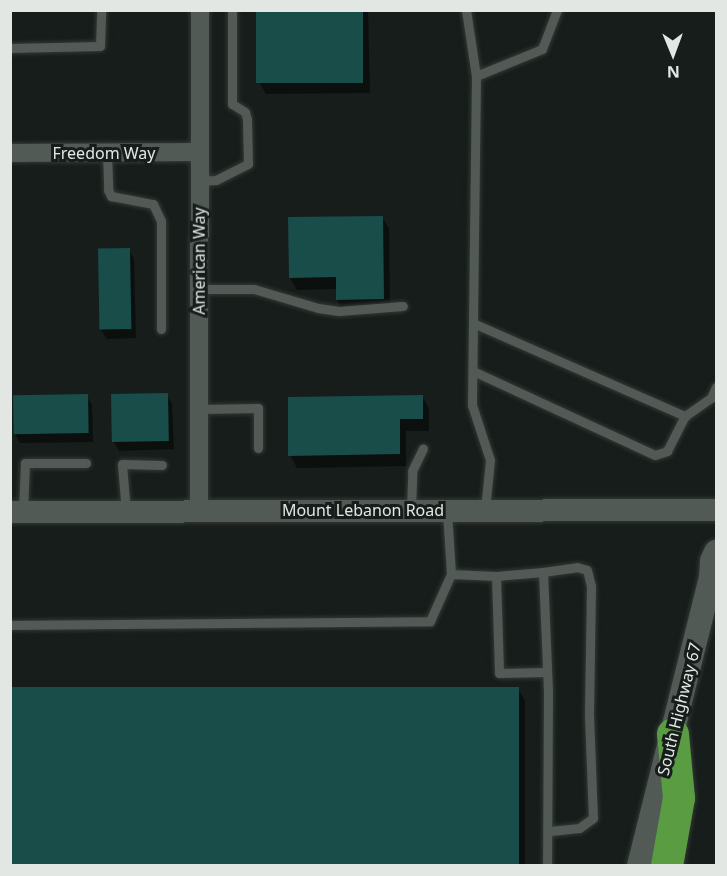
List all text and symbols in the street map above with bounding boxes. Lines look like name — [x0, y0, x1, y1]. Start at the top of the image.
north arrow — [643, 24, 703, 84]
text: N — [667, 61, 680, 83]
street label: Freedom Way — [53, 143, 155, 163]
street label: American Way — [189, 207, 209, 315]
street label: Mount Lebanon Road — [282, 500, 444, 520]
street label: South Highway 67 — [653, 641, 705, 777]

